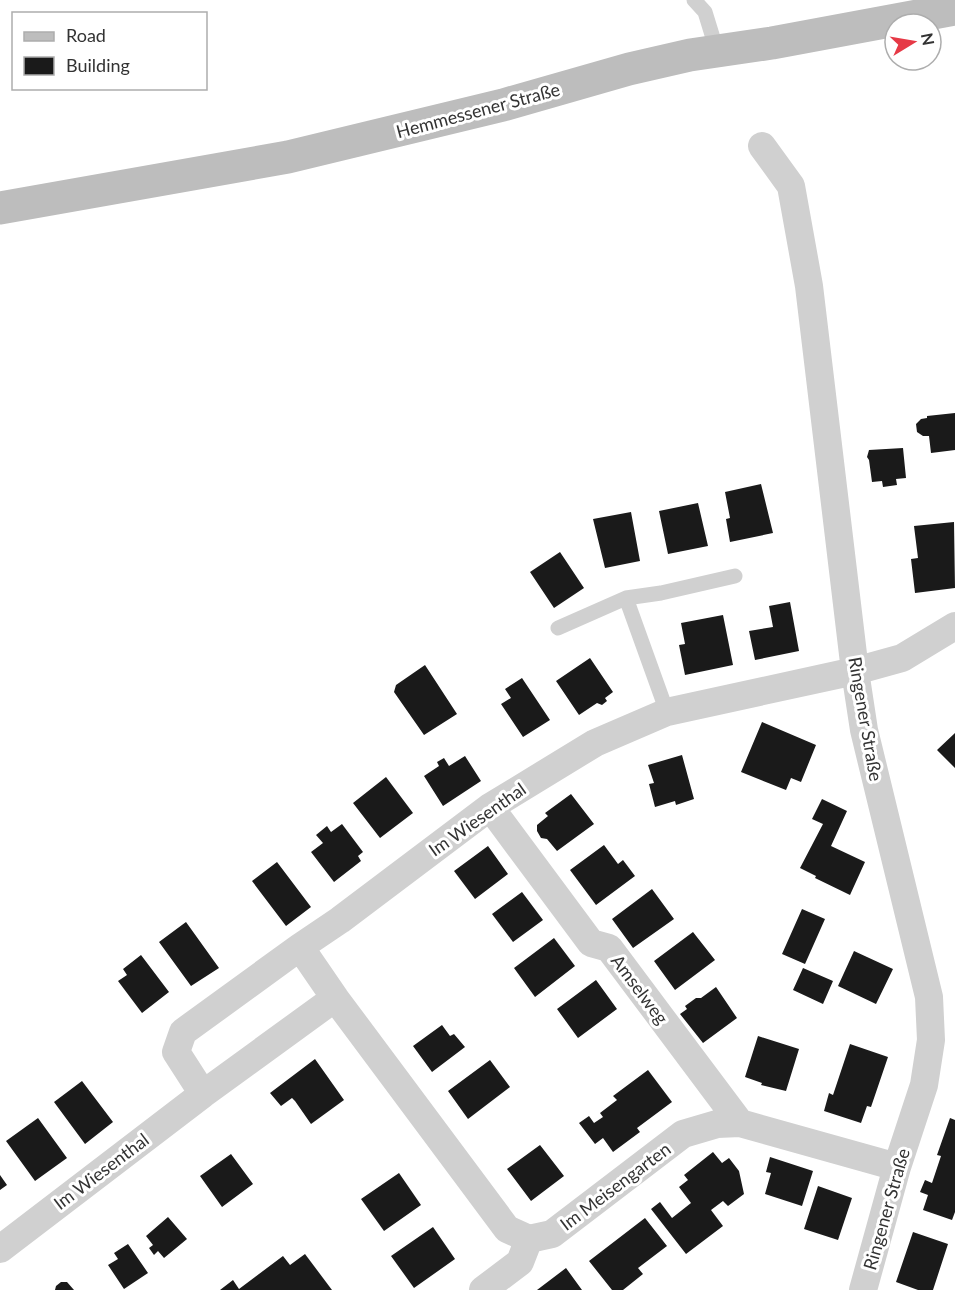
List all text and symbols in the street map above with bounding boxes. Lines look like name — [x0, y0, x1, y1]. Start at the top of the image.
legend — [12, 12, 207, 90]
north arrow — [883, 12, 943, 72]
text: Road — [66, 24, 106, 46]
text: N — [918, 31, 939, 47]
text: Building — [66, 54, 130, 76]
street label: Hemmessener Straße — [394, 78, 562, 142]
street label: Ringener Straße — [844, 655, 888, 783]
street label: Im Wiesenthal — [424, 777, 530, 861]
street label: Amselweg — [607, 950, 673, 1028]
street label: Im Wiesenthal — [49, 1128, 153, 1214]
street label: Im Meisengarten — [555, 1137, 675, 1235]
street label: Ringener Straße — [858, 1146, 914, 1272]

